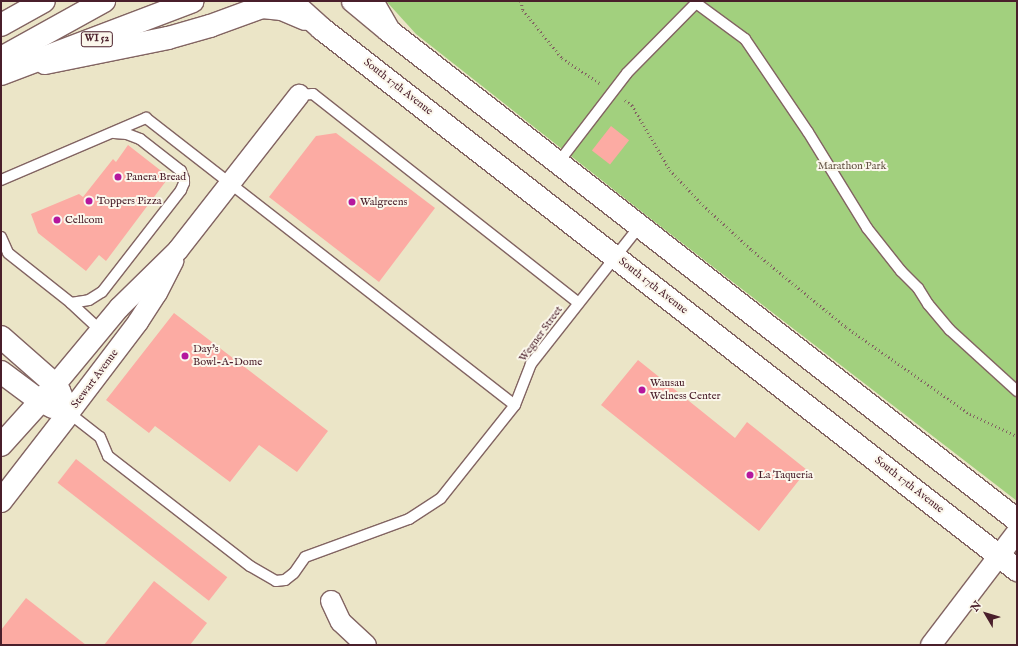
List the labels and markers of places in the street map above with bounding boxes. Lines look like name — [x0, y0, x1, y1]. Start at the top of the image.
place label: Panera Bread — [126, 170, 186, 184]
marker: Panera Bread — [113, 172, 123, 182]
place label: Toppers Pizza — [97, 194, 161, 208]
place label: Walgreens — [360, 195, 407, 209]
marker: Toppers Pizza — [84, 196, 94, 206]
marker: Walgreens — [347, 197, 357, 207]
place label: Cellcom — [65, 213, 103, 227]
marker: Cellcom — [52, 215, 62, 225]
place label: Day's Bowl-A-Dome — [193, 343, 262, 369]
marker: Day's Bowl-A-Dome — [180, 351, 190, 361]
place label: Wausau Welness Center — [650, 377, 721, 403]
marker: Wausau Welness Center — [637, 385, 647, 395]
place label: La Taqueria — [758, 468, 813, 482]
marker: La Taqueria — [745, 470, 755, 480]

